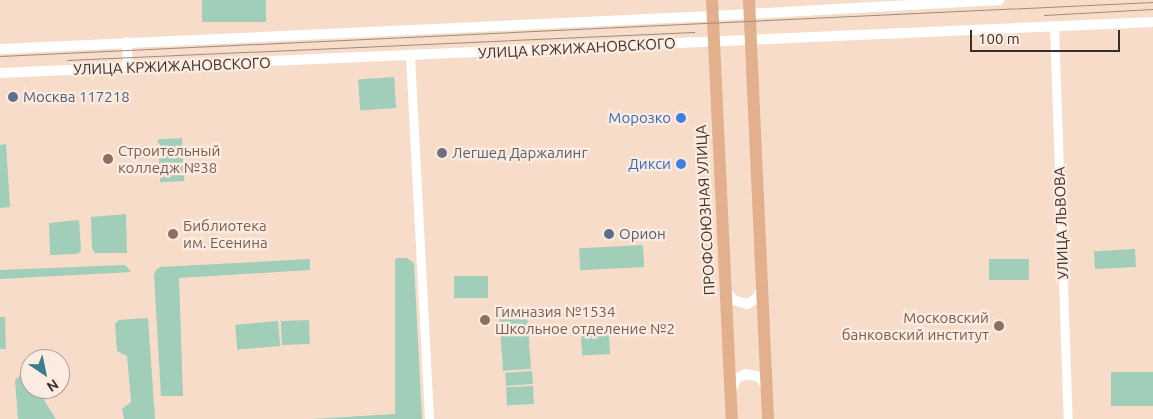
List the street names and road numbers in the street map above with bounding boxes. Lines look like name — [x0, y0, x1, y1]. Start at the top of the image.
street label: УЛИЦА КРЖИЖАНОВСКОГО — [478, 34, 676, 62]
street label: УЛИЦА КРЖИЖАНОВСКОГО — [73, 54, 271, 78]
street label: ПРОФСОЮЗНАЯ УЛИЦА — [692, 124, 718, 296]
street label: УЛИЦА ЛЬВОВА — [1050, 166, 1072, 280]

